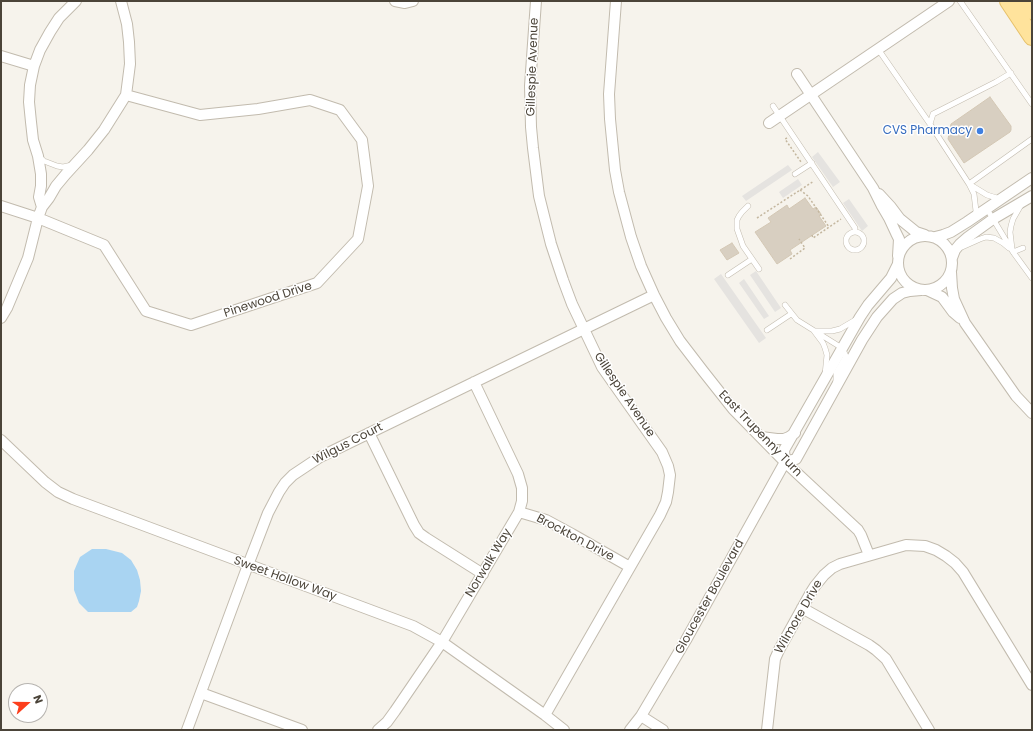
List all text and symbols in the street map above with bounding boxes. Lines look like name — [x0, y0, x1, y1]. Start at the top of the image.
street label: Gillespie Avenue — [524, 17, 542, 117]
place label: CVS Pharmacy — [883, 124, 972, 138]
marker: CVS Pharmacy — [975, 126, 985, 136]
street label: Pinewood Drive — [222, 279, 314, 321]
street label: Gillespie Avenue — [590, 350, 658, 440]
street label: East Trupenny Turn — [715, 388, 805, 480]
street label: Wilgus Court — [311, 420, 385, 468]
street label: Brockton Drive — [534, 511, 616, 565]
street label: Norwalk Way — [463, 526, 515, 600]
street label: Gloucester Boulevard — [673, 537, 747, 657]
street label: Sweet Hollow Way — [232, 554, 338, 604]
street label: Wilmore Drive — [772, 578, 826, 656]
north arrow — [8, 683, 48, 723]
text: N — [29, 692, 47, 706]

